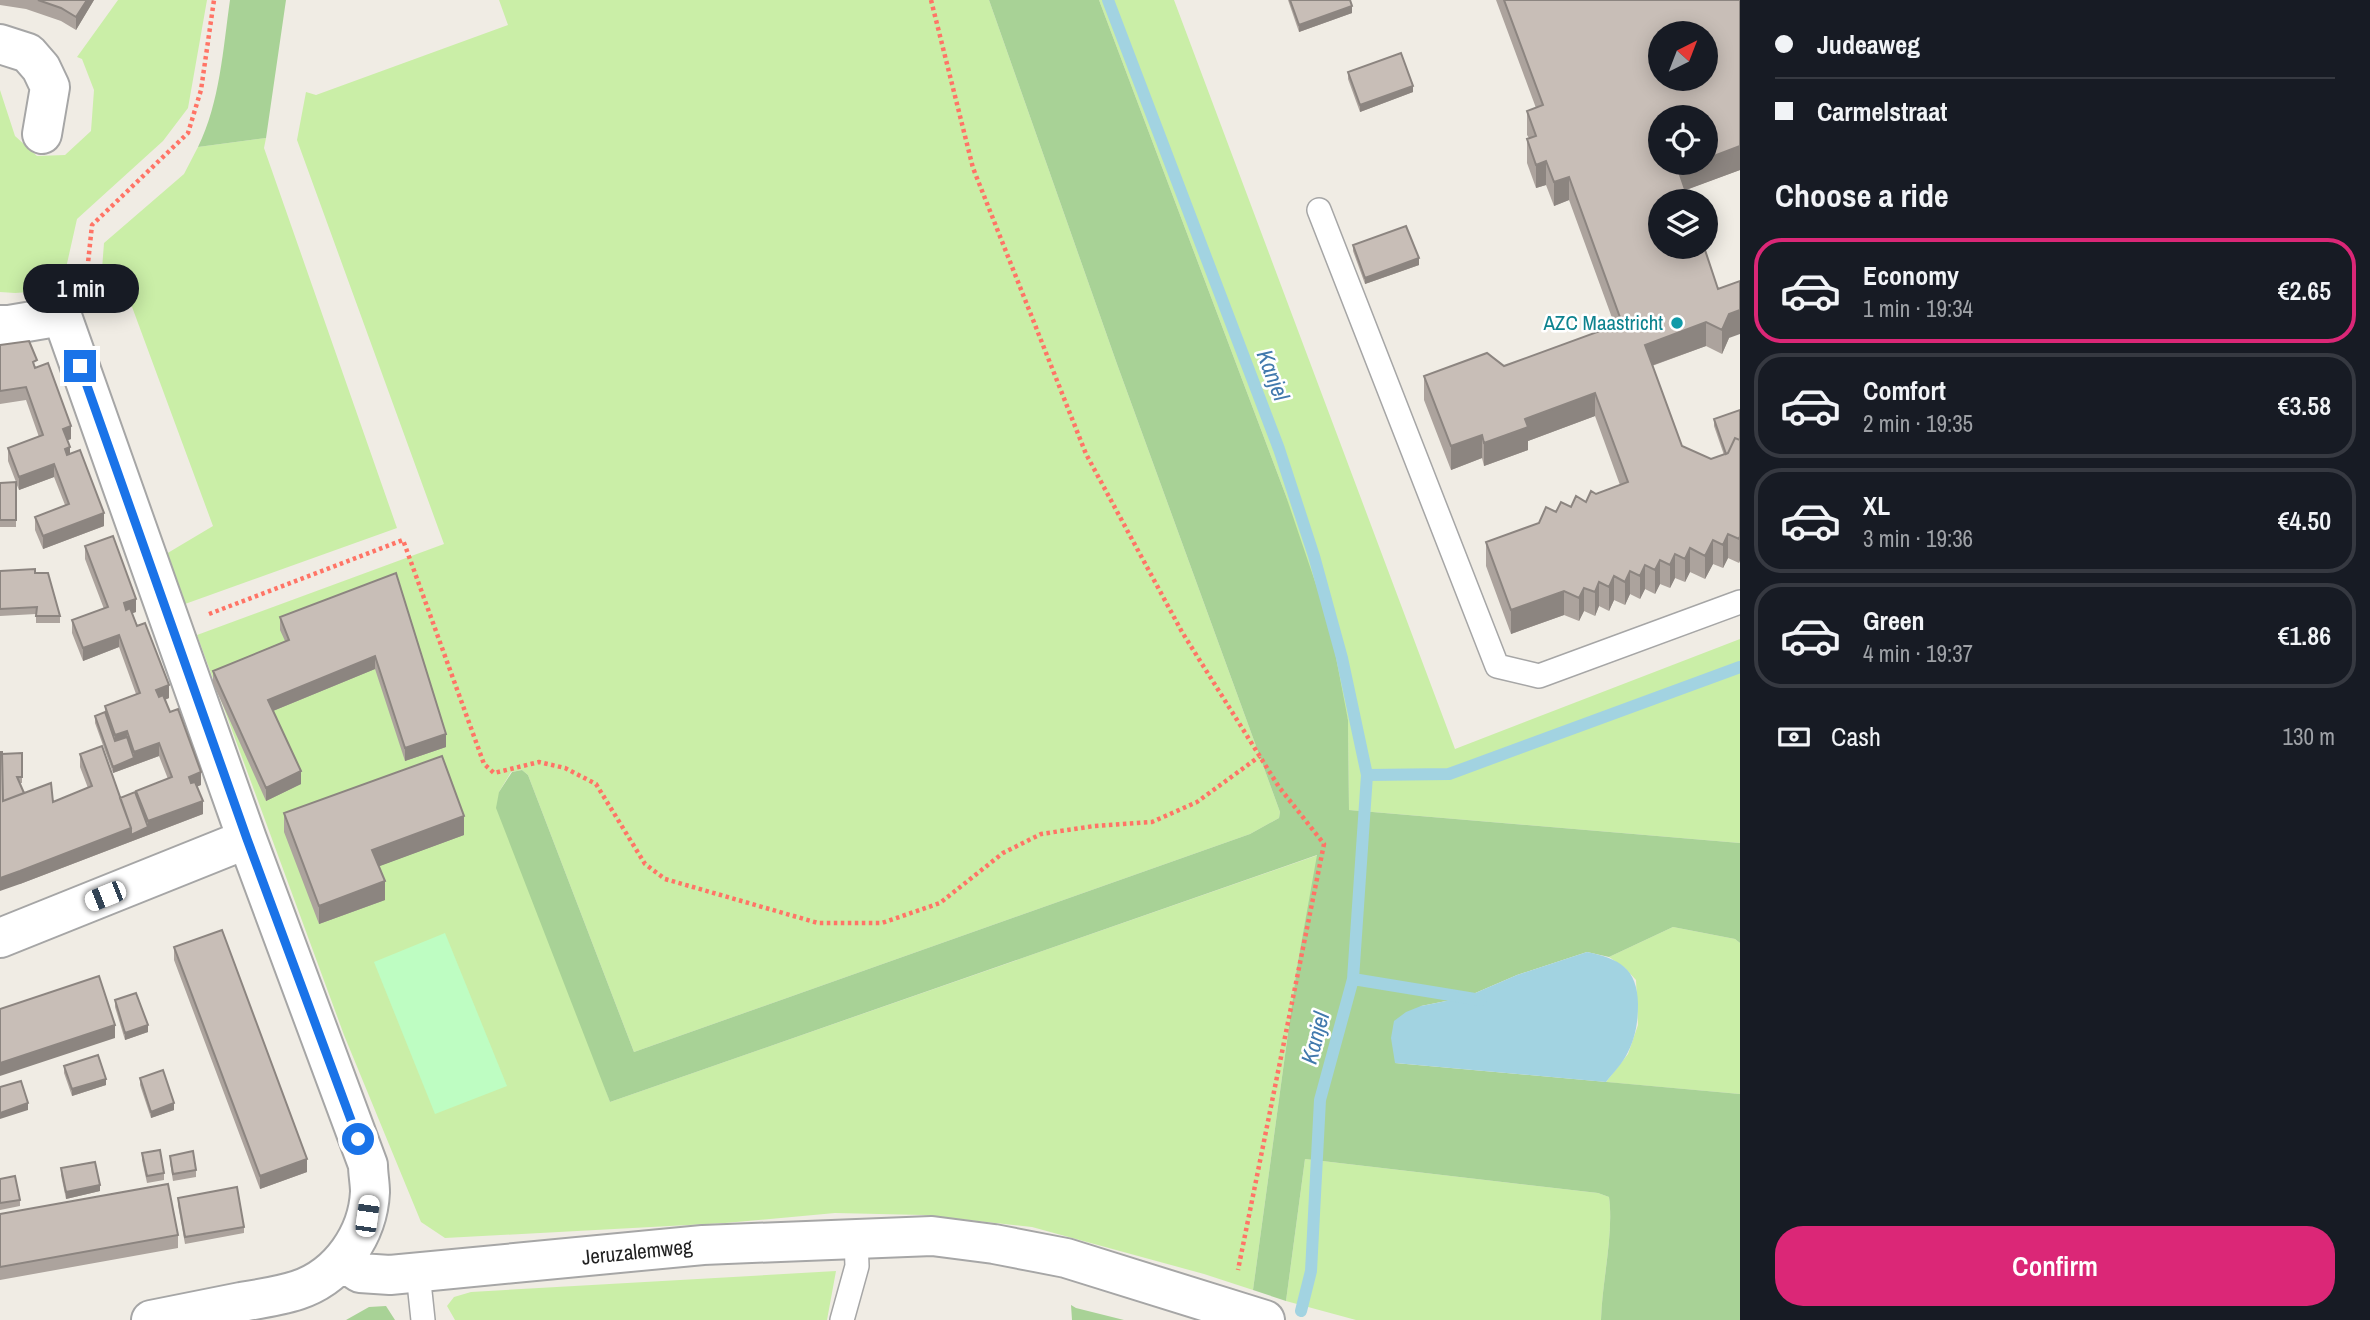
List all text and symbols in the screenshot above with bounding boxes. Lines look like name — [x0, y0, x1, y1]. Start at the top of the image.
north arrow — [1648, 21, 1718, 91]
map controls — [1648, 21, 1718, 259]
text: Judeaweg — [1817, 27, 1920, 62]
text: Carmelstraat — [1817, 94, 1947, 129]
button: locate — [1648, 105, 1718, 175]
text: Choose a ride — [1775, 174, 1949, 217]
button: layers — [1648, 189, 1718, 259]
text: Economy — [1863, 258, 1959, 293]
icon: car — [1779, 259, 1842, 322]
callout: 1 min — [22, 264, 138, 314]
text: 1 min — [57, 273, 105, 304]
text: €2.65 — [2278, 273, 2331, 308]
text: 1 min · 19:34 — [1863, 293, 1973, 324]
place label: AZC Maastricht — [1542, 308, 1663, 337]
marker: AZC Maastricht — [1669, 315, 1685, 331]
water label: Kanjel — [1250, 345, 1298, 406]
route end — [64, 350, 96, 382]
text: Comfort — [1863, 373, 1946, 408]
icon: car — [1779, 374, 1842, 437]
text: €3.58 — [2278, 388, 2331, 423]
text: 2 min · 19:35 — [1863, 408, 1973, 439]
text: XL — [1863, 488, 1890, 523]
icon: car — [1779, 489, 1842, 552]
text: €4.50 — [2278, 503, 2331, 538]
text: 3 min · 19:36 — [1863, 523, 1973, 554]
text: Green — [1863, 603, 1925, 638]
icon: car — [1779, 604, 1842, 667]
text: €1.86 — [2278, 618, 2331, 653]
text: 4 min · 19:37 — [1863, 638, 1973, 669]
icon: cash — [1775, 718, 1813, 756]
text: Cash — [1831, 719, 1881, 754]
text: 130 m — [2283, 721, 2335, 752]
car — [82, 878, 129, 914]
water label: Kanjel — [1293, 1008, 1336, 1067]
route start — [342, 1123, 374, 1155]
car — [354, 1194, 381, 1238]
button: Confirm — [1775, 1226, 2335, 1306]
street label: Jeruzalemweg — [580, 1231, 694, 1272]

